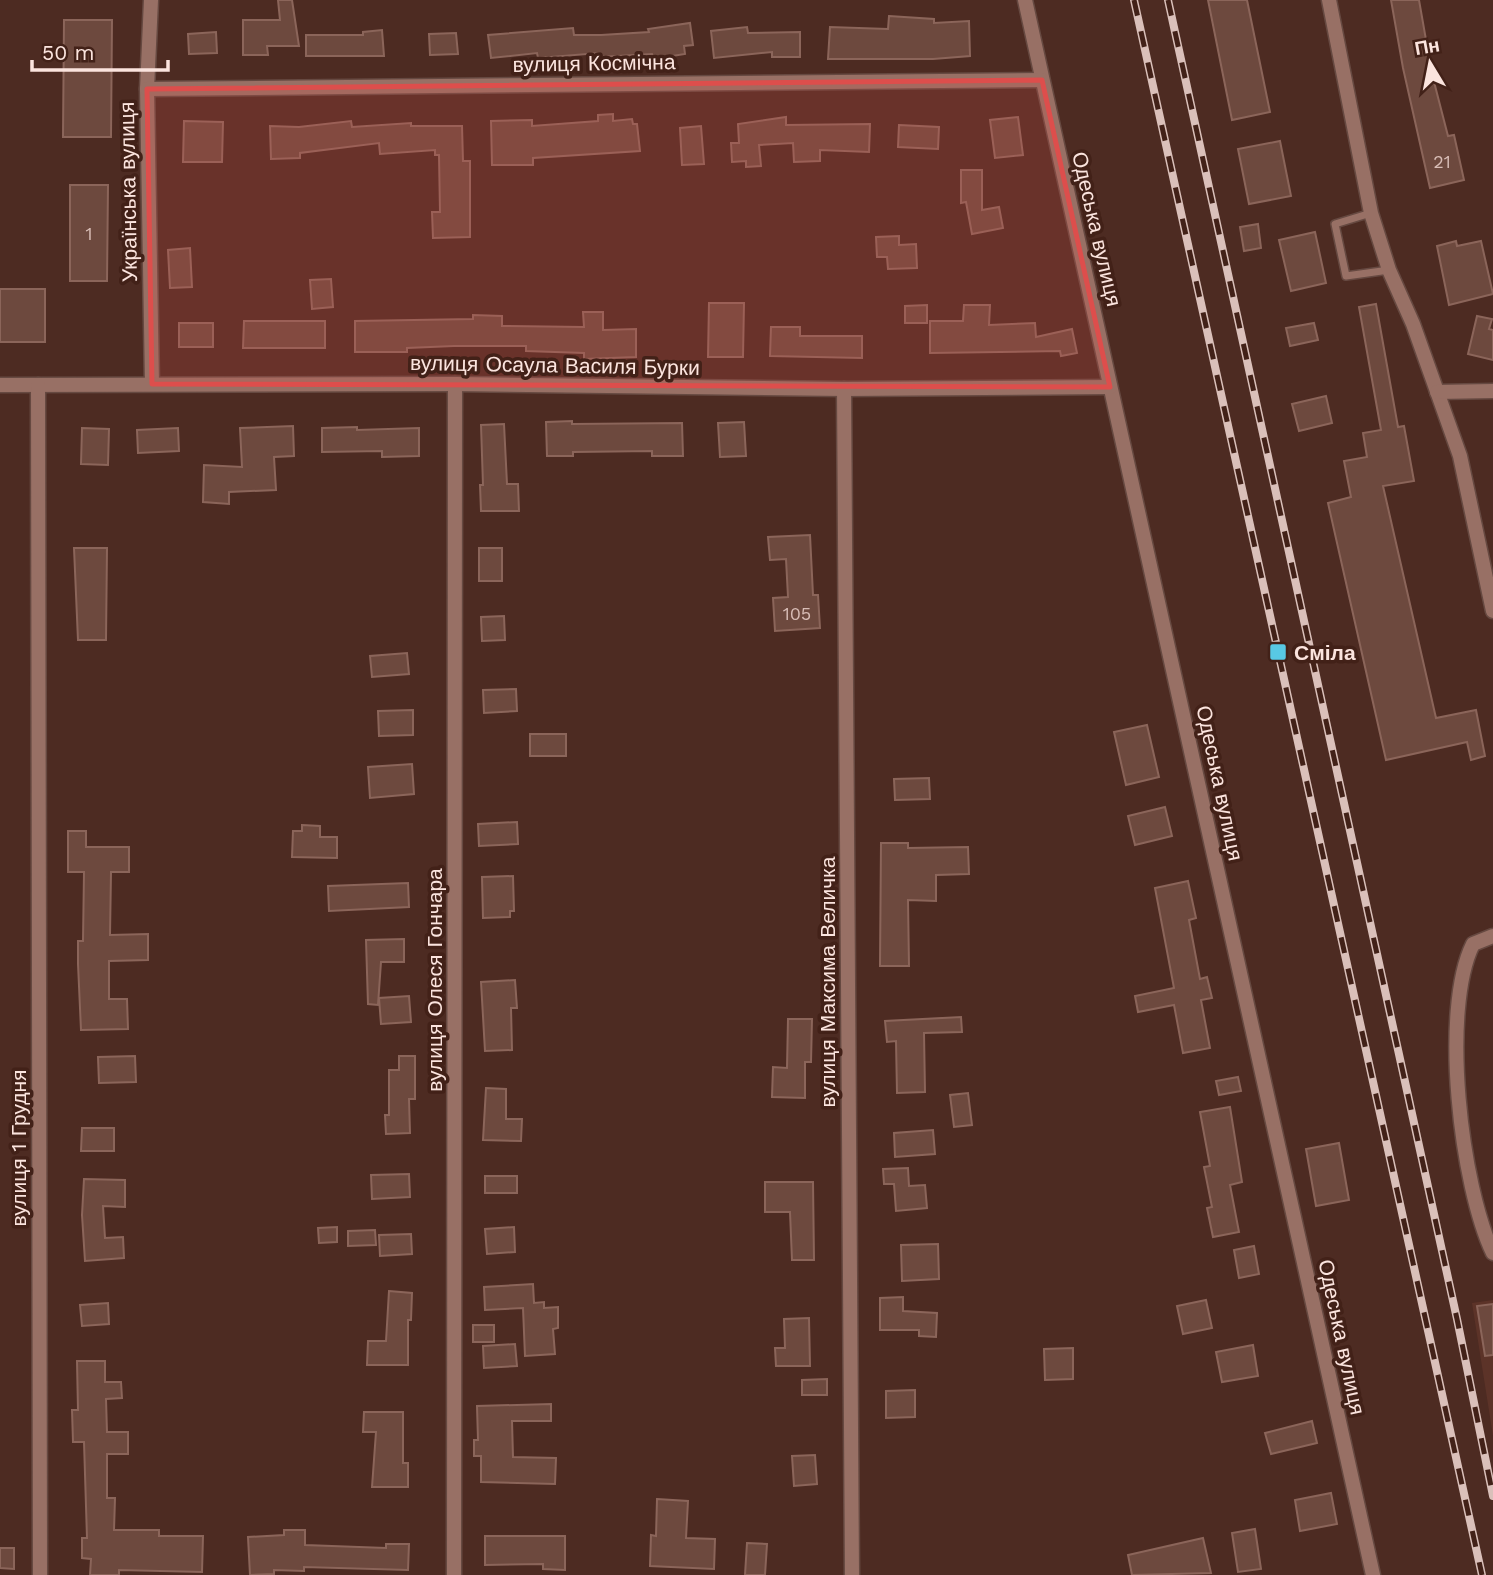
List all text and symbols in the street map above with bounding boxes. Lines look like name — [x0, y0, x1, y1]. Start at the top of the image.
scale bar — [32, 28, 168, 72]
north arrow — [1395, 28, 1465, 98]
text: Пн — [1413, 33, 1442, 60]
text: 50 m — [42, 40, 94, 65]
street label: вулиця Космічна — [512, 49, 676, 77]
street label: Українська вулиця — [114, 102, 142, 282]
street label: Одеська вулиця — [1067, 149, 1127, 309]
house number: 21 — [1433, 151, 1451, 172]
house number: 1 — [85, 223, 93, 244]
street label: вулиця Осаула Василя Бурки — [410, 350, 700, 380]
house number: 105 — [783, 603, 811, 624]
place label: Сміла — [1294, 640, 1356, 665]
marker: Сміла — [1268, 642, 1288, 662]
street label: Одеська вулиця — [1191, 703, 1249, 863]
street label: вулиця Максима Величка — [815, 856, 840, 1107]
street label: вулиця Олеся Гончара — [422, 868, 447, 1092]
street label: вулиця 1 Грудня — [6, 1070, 31, 1226]
street label: Одеська вулиця — [1313, 1257, 1371, 1417]

